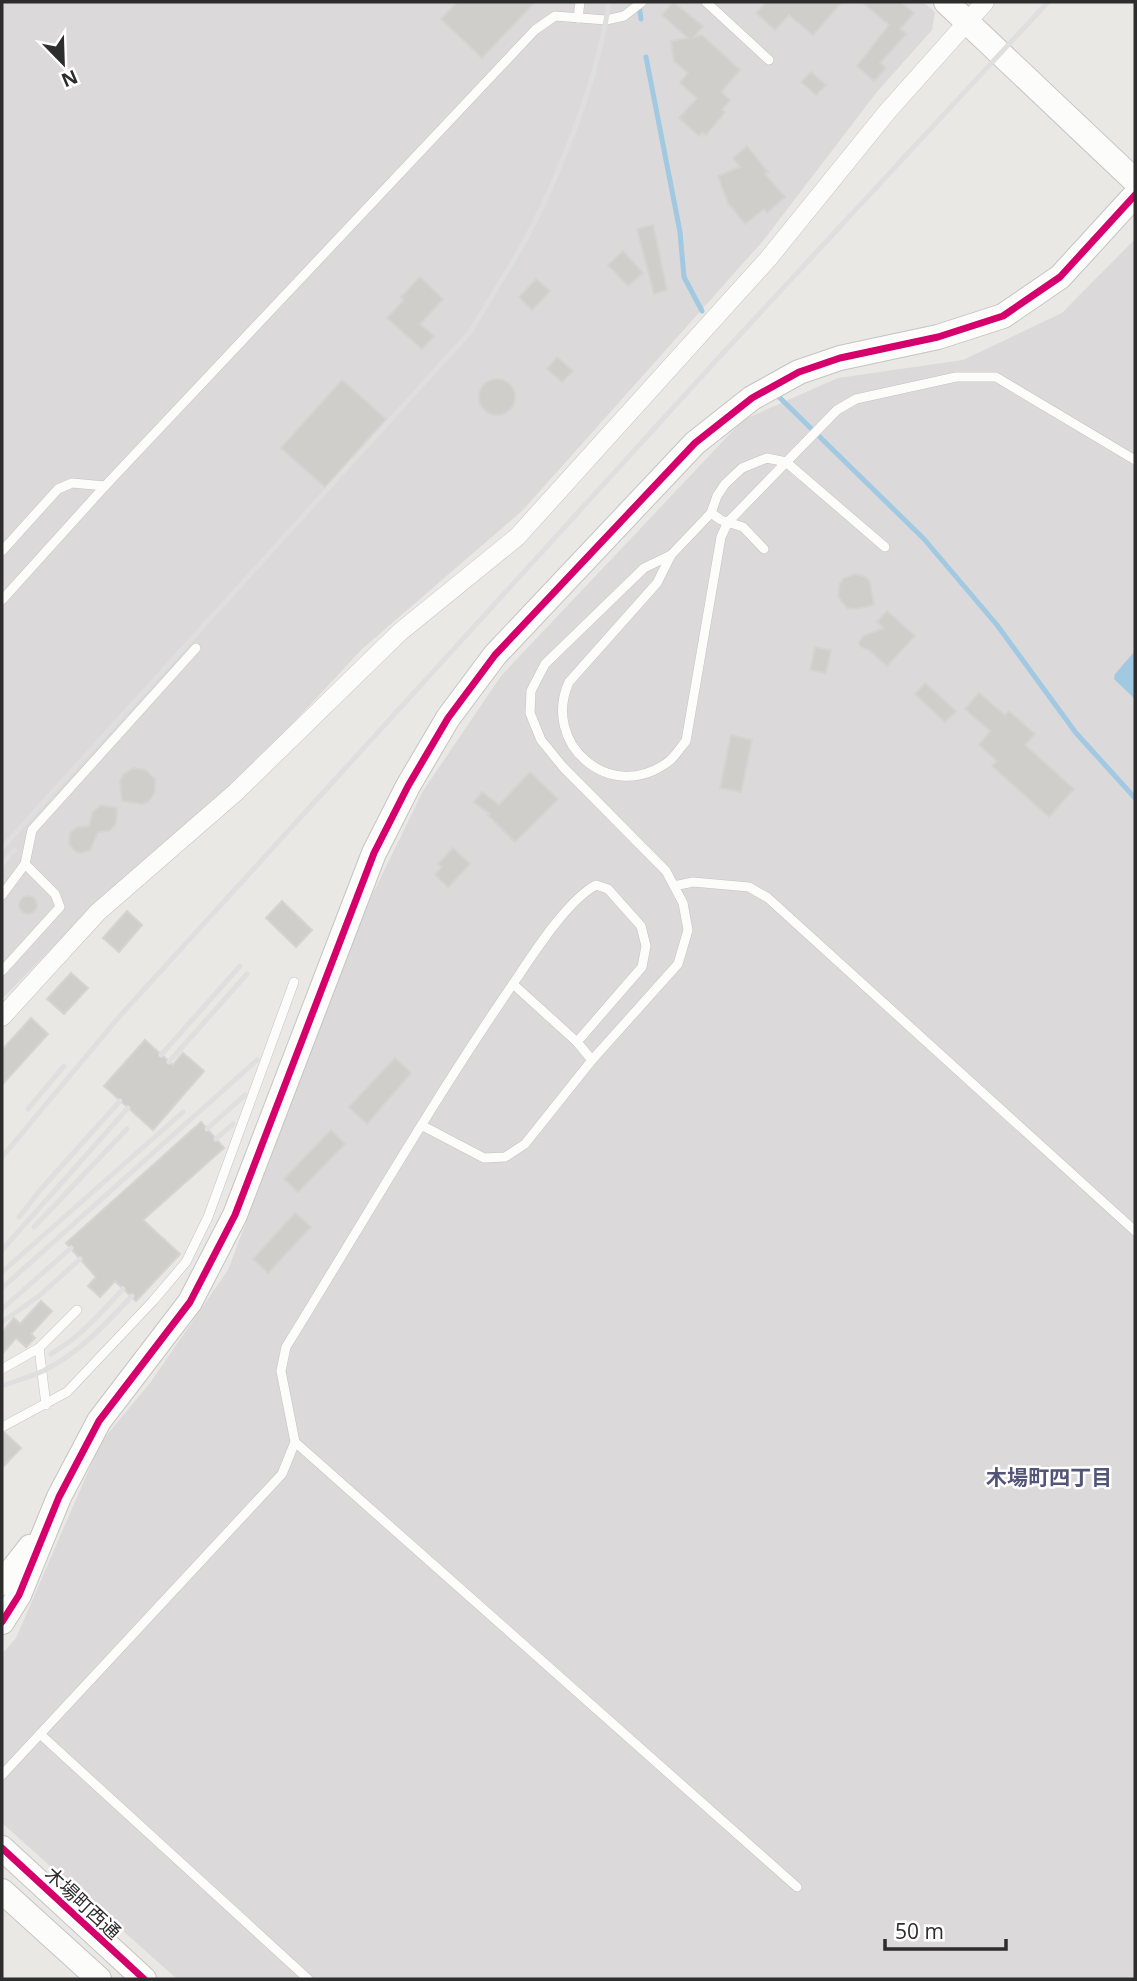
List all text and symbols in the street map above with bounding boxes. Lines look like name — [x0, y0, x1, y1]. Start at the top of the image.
north arrow — [28, 28, 98, 98]
text: N — [57, 64, 82, 94]
district label: 木場町四丁目 — [986, 1463, 1112, 1491]
street label: 木場町西通 — [39, 1861, 127, 1945]
scale bar — [885, 1908, 1006, 1952]
text: 50 m — [895, 1917, 944, 1945]

